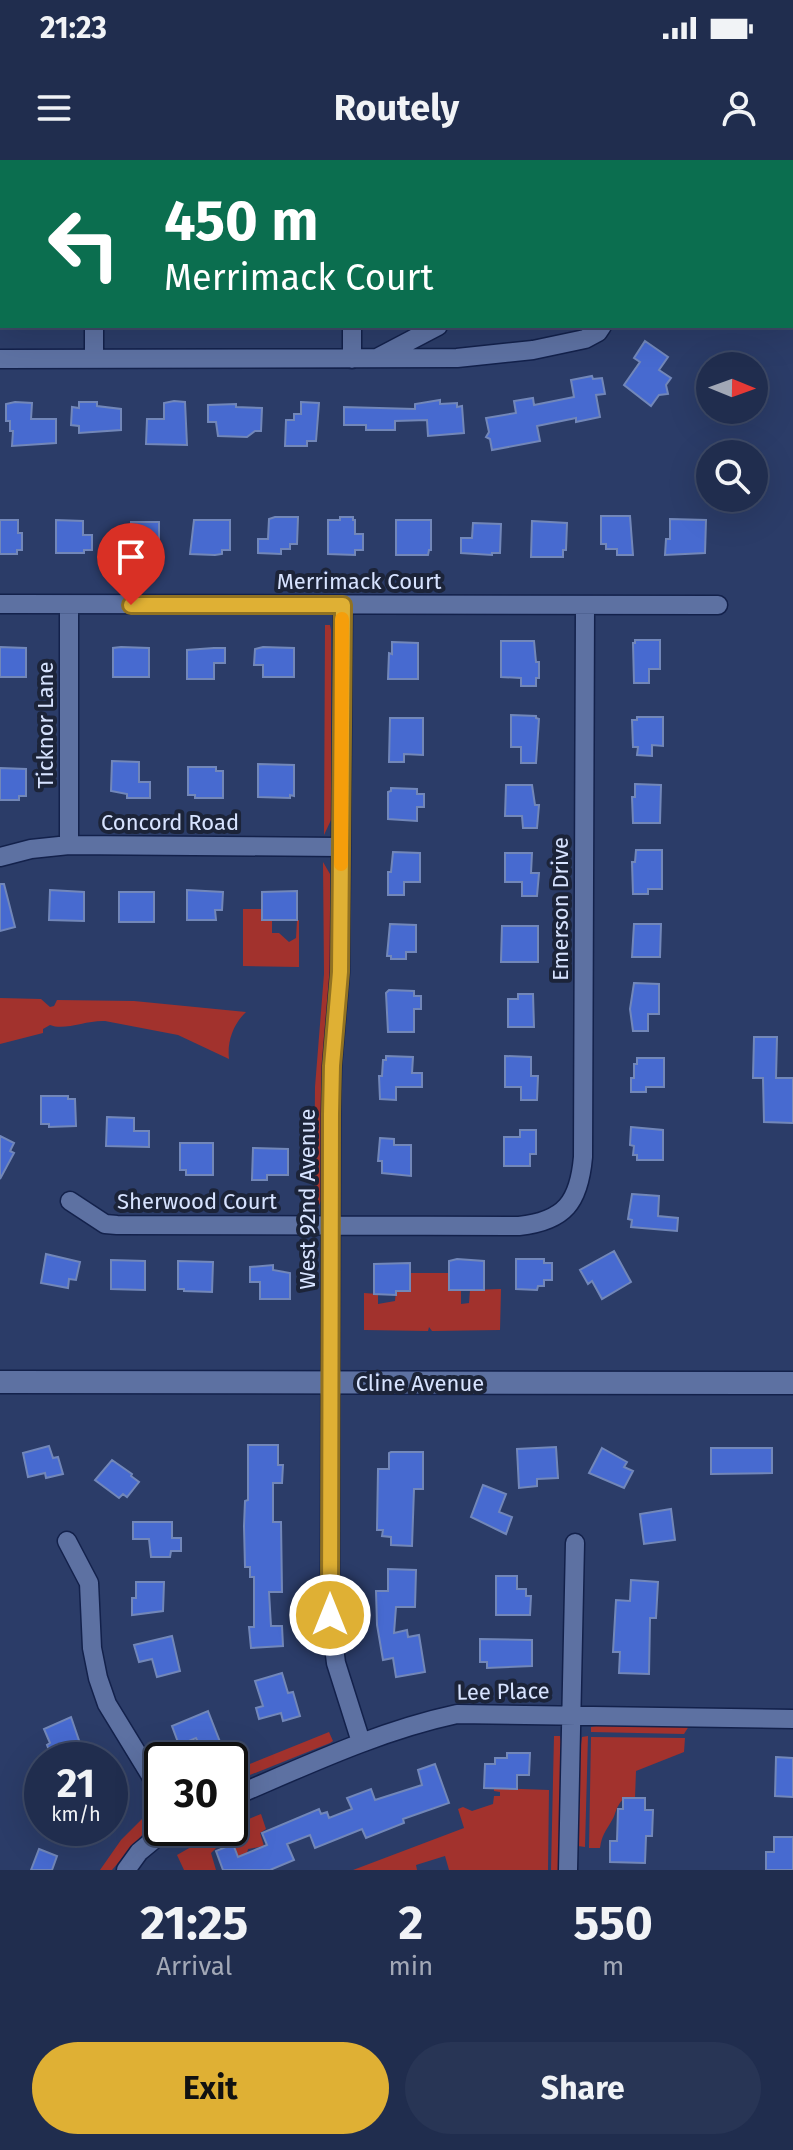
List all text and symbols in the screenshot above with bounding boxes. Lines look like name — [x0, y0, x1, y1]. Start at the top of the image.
text: 21:23 — [40, 10, 107, 46]
icon: menu — [32, 86, 76, 130]
text: Routely — [334, 86, 459, 130]
icon: person — [717, 86, 761, 130]
text: 450 m — [164, 188, 318, 255]
icon: left — [32, 192, 136, 296]
text: Merrimack Court — [164, 256, 434, 300]
north arrow — [696, 352, 768, 424]
map controls — [696, 352, 768, 512]
button: search — [696, 440, 768, 512]
pin — [97, 523, 165, 605]
icon: arrive — [109, 535, 153, 579]
street label: Merrimack Court — [277, 568, 441, 595]
street label: Ticknor Lane — [32, 661, 59, 789]
street label: Concord Road — [101, 809, 239, 836]
street label: Emerson Drive — [547, 837, 574, 981]
street label: West 92nd Avenue — [294, 1109, 321, 1289]
street label: Sherwood Court — [117, 1188, 277, 1215]
street label: Cline Avenue — [356, 1370, 484, 1397]
position arrow — [288, 1573, 372, 1657]
street label: Lee Place — [456, 1677, 550, 1706]
speed limit sign: 30 — [144, 1742, 248, 1846]
text: 21 — [57, 1760, 95, 1808]
text: km/h — [51, 1802, 101, 1826]
text: 21:25 — [140, 1894, 248, 1952]
text: 2 — [398, 1894, 423, 1952]
text: 550 — [573, 1894, 653, 1952]
text: Arrival — [156, 1951, 232, 1982]
text: min — [388, 1951, 433, 1982]
text: m — [602, 1951, 624, 1982]
button: Exit — [32, 2042, 389, 2134]
button: Share — [405, 2042, 761, 2134]

